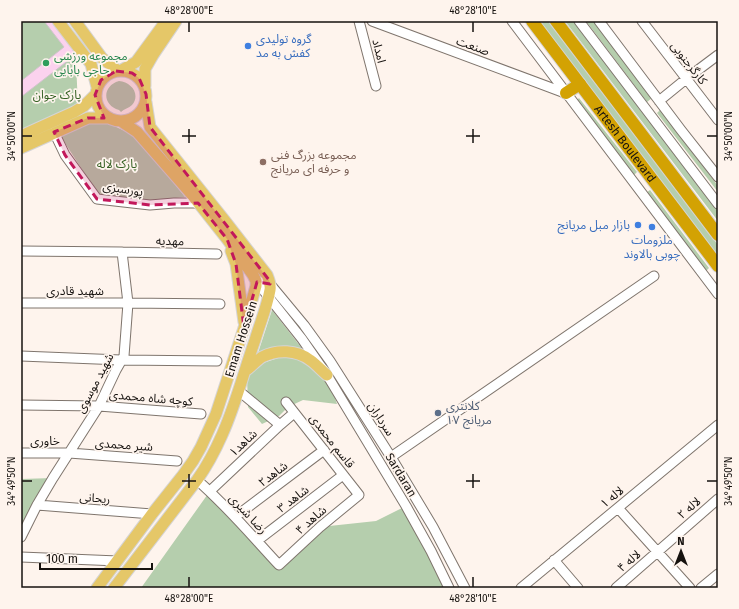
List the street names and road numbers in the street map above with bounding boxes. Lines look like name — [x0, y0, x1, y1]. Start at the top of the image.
street label: صنعت — [454, 34, 492, 59]
street label: امداد — [369, 38, 389, 65]
street label: کارگرجنوبی — [668, 39, 711, 88]
street label: Artesh Boulevard — [591, 102, 659, 185]
street label: پورسبزی — [102, 179, 144, 200]
street label: مهدیه — [156, 234, 184, 248]
street label: شهید قادری — [46, 284, 104, 298]
street label: Emam Hossein — [222, 299, 260, 379]
street label: شهید موسوی — [73, 351, 117, 415]
street label: کوچه شاه محمدی — [108, 387, 195, 410]
street label: سرداران — [365, 399, 397, 439]
street label: قاسم محمدی — [305, 411, 357, 472]
street label: شاهد۱ — [226, 427, 260, 459]
street label: خاوری — [30, 434, 60, 448]
street label: شیر محمدی — [94, 436, 154, 454]
street label: Sardaran — [382, 450, 420, 500]
street label: شاهد۲ — [256, 458, 290, 490]
street label: شاهد ۳ — [274, 483, 312, 515]
street label: لاله ۱ — [598, 483, 626, 511]
street label: ریحانی — [79, 490, 111, 506]
street label: رضا شیری — [226, 491, 270, 537]
street label: لاله ۲ — [675, 494, 703, 522]
street label: شاهد ۴ — [293, 503, 329, 537]
street label: لاله ۴ — [615, 547, 643, 575]

